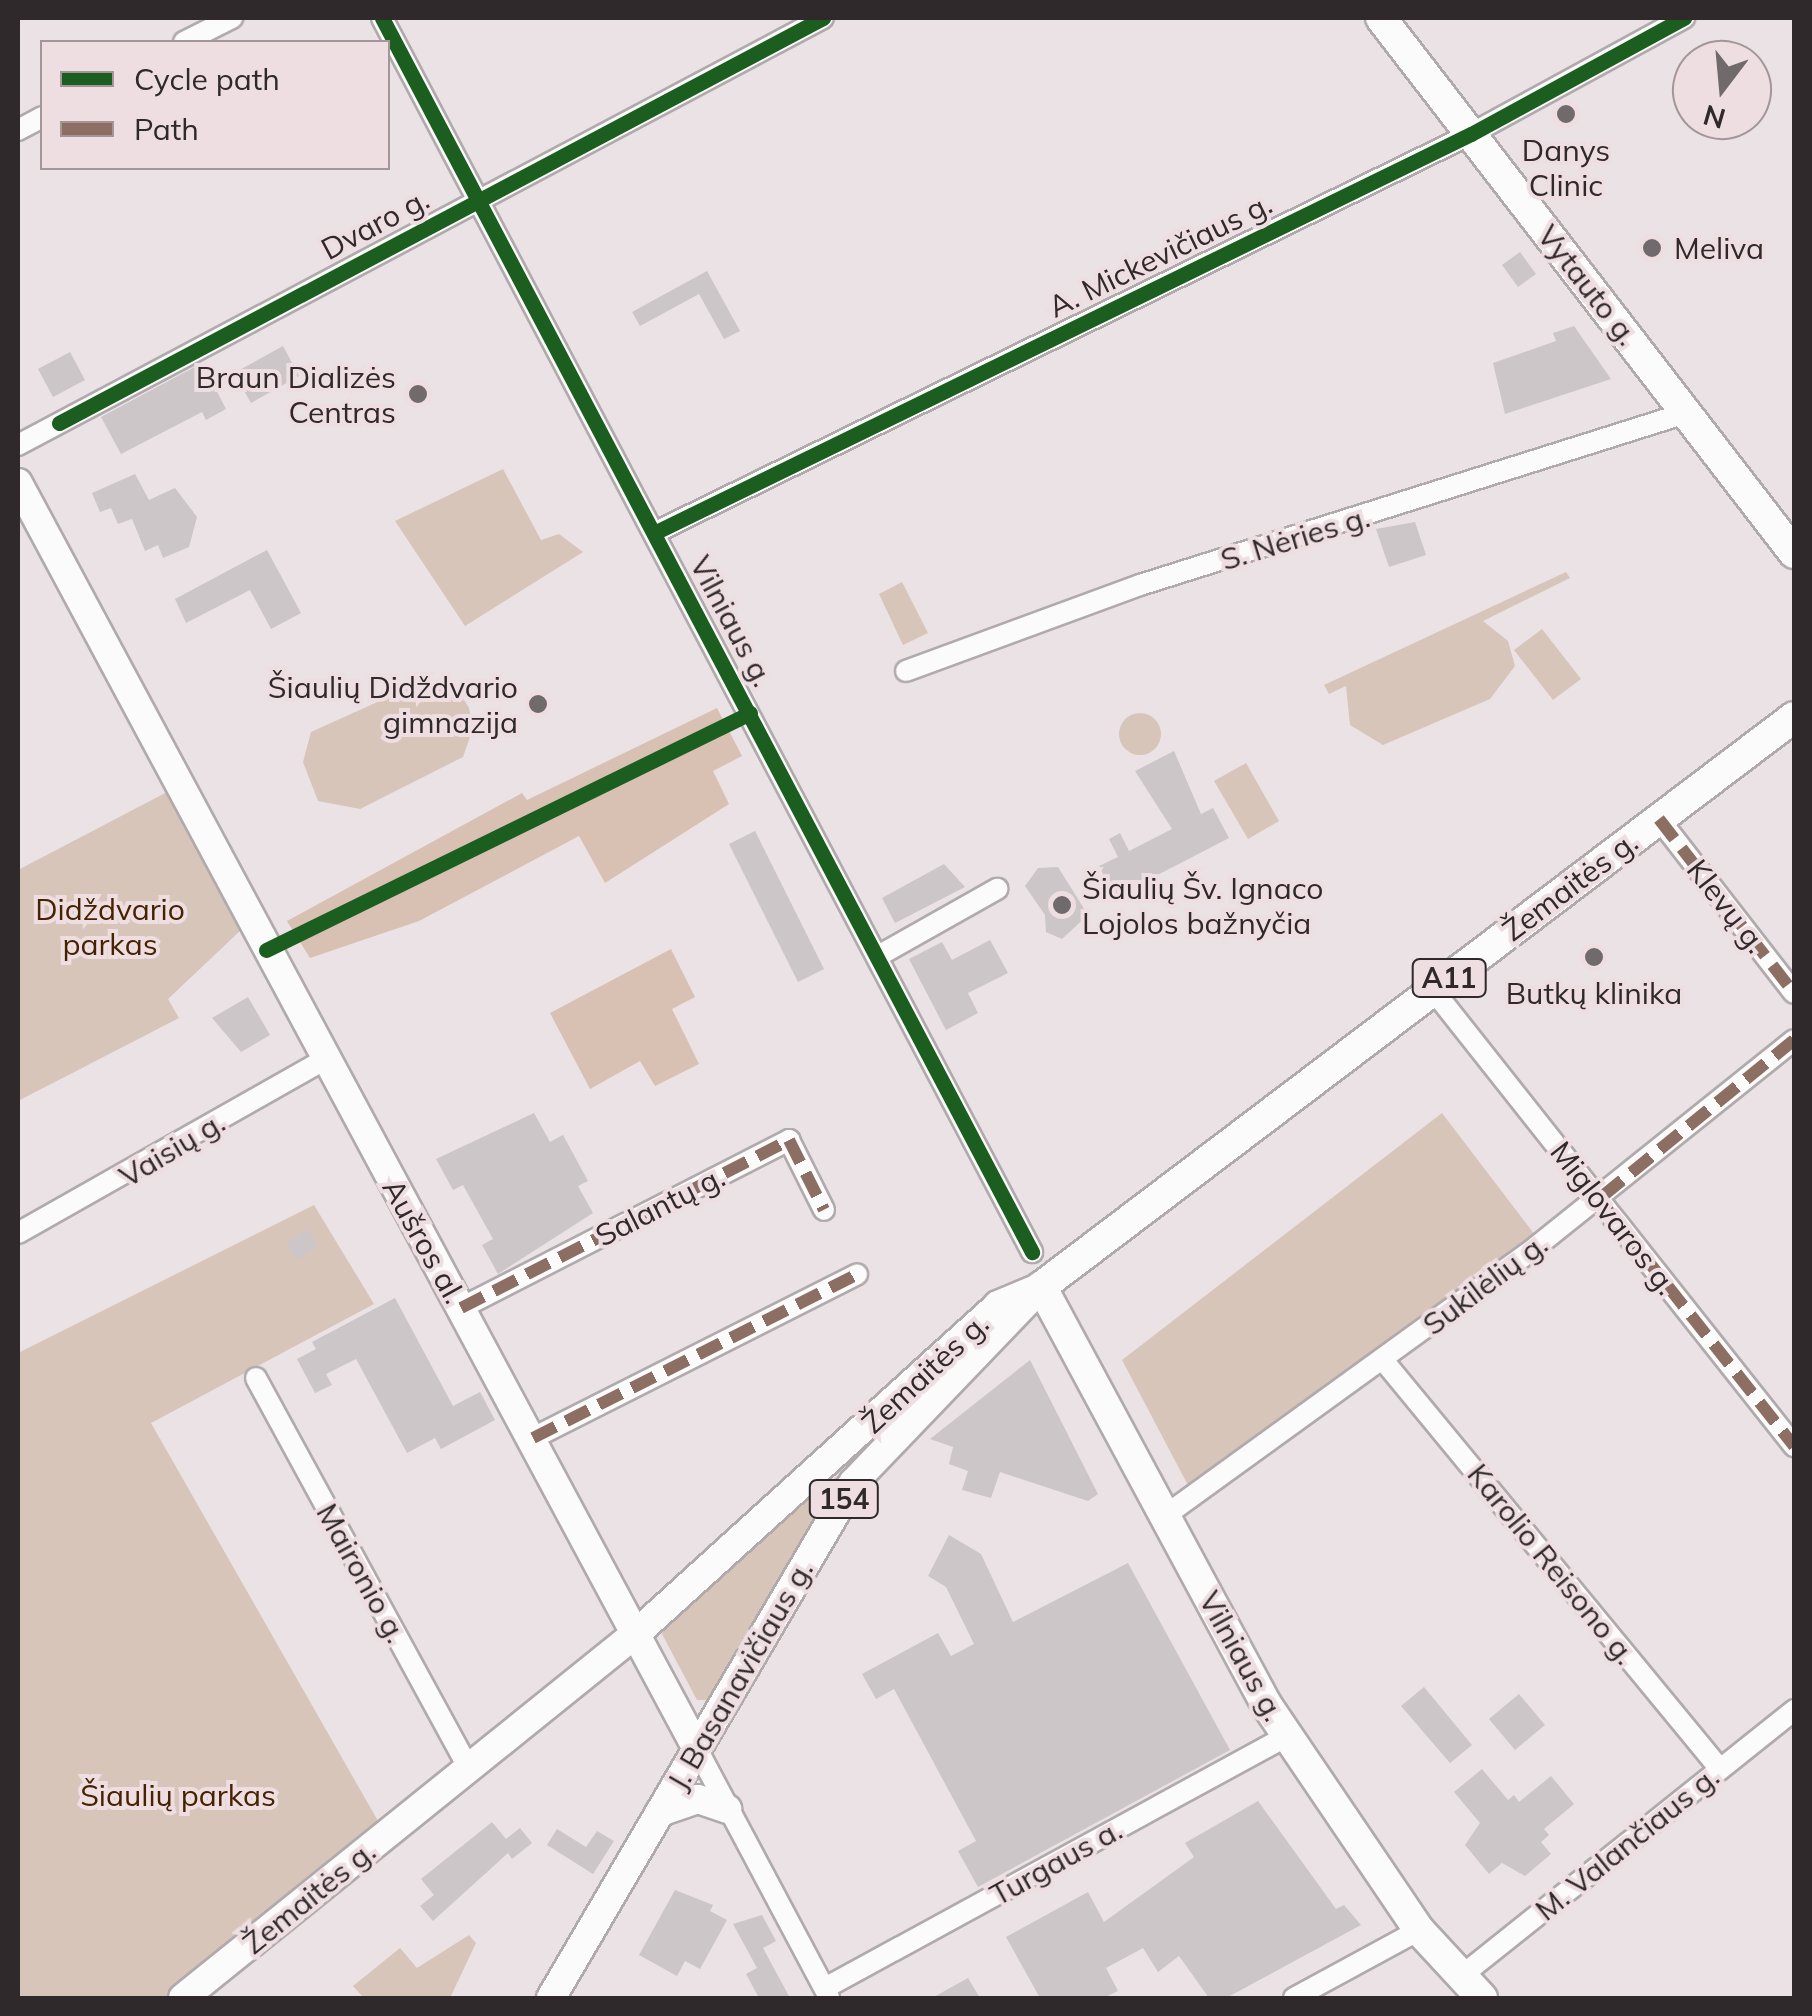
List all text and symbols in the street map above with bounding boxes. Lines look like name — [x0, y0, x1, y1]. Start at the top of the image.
legend — [40, 40, 390, 170]
north arrow — [1672, 40, 1772, 140]
text: Cycle path — [134, 60, 280, 98]
text: N — [1699, 98, 1729, 137]
marker: Danys Clinic — [1553, 101, 1579, 127]
text: Path — [134, 110, 199, 148]
place label: Danys Clinic — [1522, 132, 1610, 202]
street label: Dvaro g. — [315, 181, 435, 267]
street label: A. Mickevičiaus g. — [1042, 185, 1278, 325]
street label: Vytauto g. — [1530, 218, 1646, 352]
place label: Meliva — [1674, 230, 1764, 266]
marker: Meliva — [1639, 235, 1665, 261]
place label: Braun Dializės Centras — [196, 359, 396, 430]
marker: Braun Dializės Centras — [405, 381, 431, 407]
street label: S. Nėries g. — [1216, 498, 1374, 578]
street label: Vilniaus g. — [683, 549, 781, 693]
place label: Šiaulių Didždvario gimnazija — [268, 669, 518, 740]
marker: Šiaulių Didždvario gimnazija — [527, 693, 549, 715]
street label: Žemaitės g. — [1495, 824, 1645, 948]
street label: Klevų g. — [1679, 852, 1775, 960]
place label: Šiaulių Šv. Ignaco Lojolos bažnyčia — [1082, 870, 1323, 940]
park label: Didždvario parkas — [35, 891, 185, 962]
marker: Šiaulių Šv. Ignaco Lojolos bažnyčia — [1051, 894, 1073, 916]
marker: Butkų klinika — [1581, 944, 1607, 970]
road number: A11 — [1412, 955, 1486, 1001]
place label: Butkų klinika — [1506, 975, 1682, 1011]
street label: Vaisių g. — [113, 1104, 231, 1194]
street label: Miglovaros g. — [1543, 1134, 1685, 1302]
street label: Salantų g. — [589, 1158, 731, 1254]
street label: Aušros al. — [375, 1172, 473, 1310]
street label: Sukilėlių g. — [1416, 1226, 1554, 1342]
street label: Žemaitės g. — [854, 1305, 996, 1441]
street label: Karolio Reisono g. — [1460, 1457, 1644, 1671]
road number: 154 — [806, 1476, 882, 1522]
street label: Maironio g. — [309, 1497, 415, 1649]
street label: J. Basanavičiaus g. — [660, 1554, 820, 1796]
street label: Vilniaus g. — [1192, 1585, 1292, 1727]
street label: M. Valančiaus g. — [1528, 1758, 1726, 1928]
park label: Šiaulių parkas — [80, 1777, 276, 1813]
street label: Turgaus a. — [984, 1811, 1128, 1913]
street label: Žemaitės g. — [236, 1833, 382, 1961]

